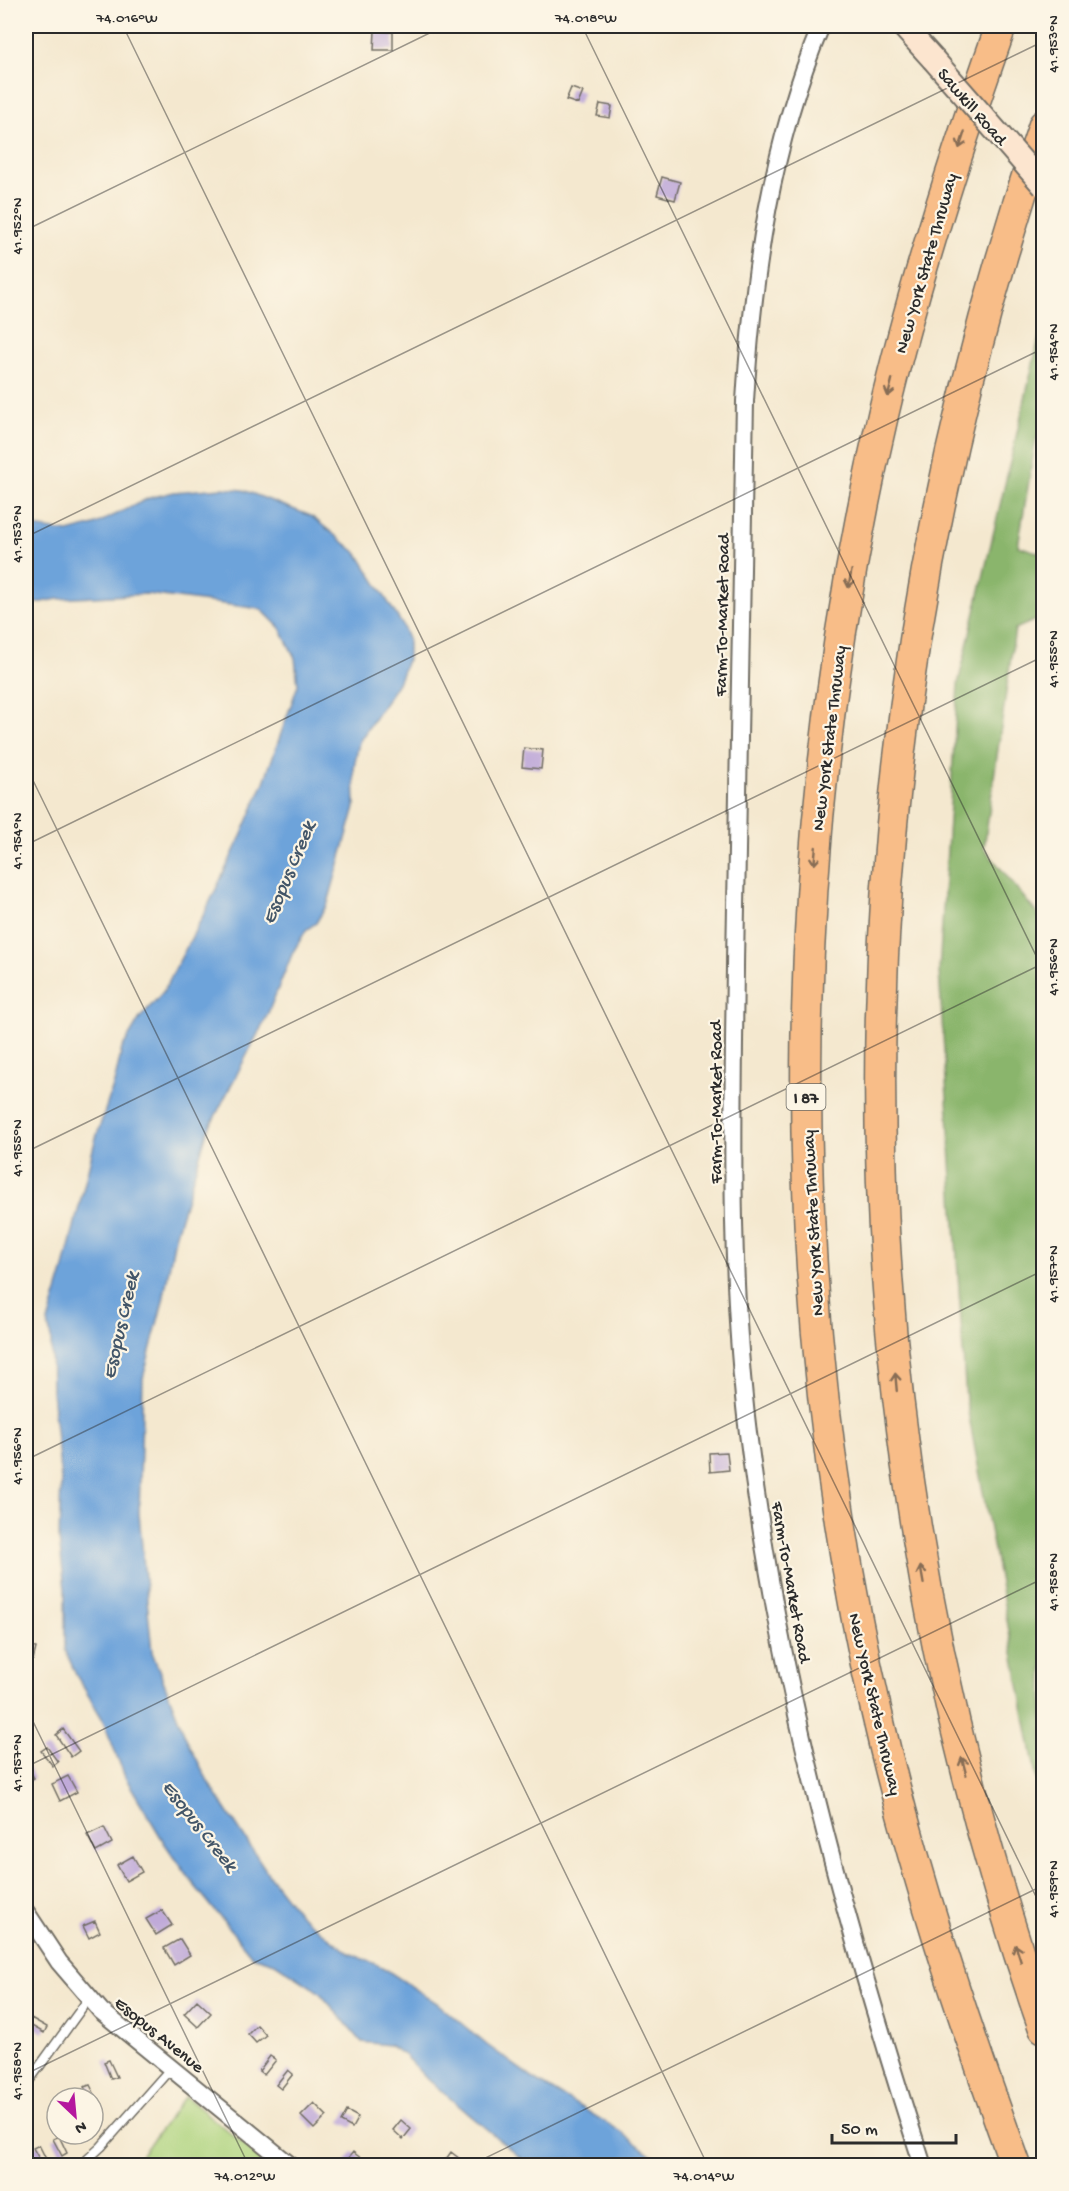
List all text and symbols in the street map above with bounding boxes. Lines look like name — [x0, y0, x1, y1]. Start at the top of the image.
text: 74.016°W — [95, 10, 158, 28]
text: 74.018°W — [554, 10, 617, 28]
text: 41.953°N — [1045, 15, 1063, 73]
street label: Sawkill Road — [932, 65, 1011, 152]
one-way arrow — [955, 130, 966, 149]
street label: New York State Thruway — [892, 171, 963, 356]
text: 41.952°N — [9, 197, 27, 255]
text: 41.954°N — [1045, 323, 1063, 380]
one-way arrow — [883, 378, 895, 397]
text: 41.953°N — [9, 505, 27, 563]
street label: Farm-To-Market Road — [712, 532, 735, 698]
one-way arrow — [844, 568, 855, 588]
text: 41.955°N — [1045, 630, 1063, 688]
street label: New York State Thruway — [809, 644, 852, 832]
text: 41.954°N — [9, 812, 27, 869]
water label: Esopus Creek — [258, 817, 323, 928]
one-way arrow — [809, 845, 820, 865]
text: 41.956°N — [1045, 938, 1063, 996]
street label: Farm-To-Market Road — [707, 1019, 728, 1185]
road number: I 87 — [786, 1084, 826, 1110]
text: 41.955°N — [9, 1119, 27, 1177]
street label: New York State Thruway — [799, 1129, 830, 1317]
text: 41.957°N — [1045, 1245, 1063, 1303]
water label: Esopus Creek — [99, 1268, 146, 1381]
one-way arrow — [890, 1373, 901, 1392]
text: 41.956°N — [9, 1427, 27, 1485]
street label: Farm-To-Market Road — [765, 1499, 814, 1666]
text: 41.958°N — [1045, 1553, 1063, 1611]
one-way arrow — [917, 1566, 928, 1585]
street label: New York State Thruway — [842, 1611, 905, 1798]
text: 41.957°N — [9, 1734, 27, 1792]
one-way arrow — [957, 1756, 969, 1775]
water label: Esopus Creek — [156, 1777, 242, 1879]
text: 41.959°N — [1045, 1860, 1063, 1918]
one-way arrow — [1012, 1944, 1023, 1963]
street label: Esopus Avenue — [109, 1993, 208, 2079]
text: 41.958°N — [9, 2042, 27, 2100]
north arrow — [45, 2086, 105, 2146]
scale bar — [832, 2107, 956, 2145]
text: N — [71, 2116, 89, 2137]
text: 50 m — [841, 2120, 878, 2141]
text: 74.012°W — [213, 2168, 276, 2186]
text: 74.014°W — [673, 2168, 735, 2186]

